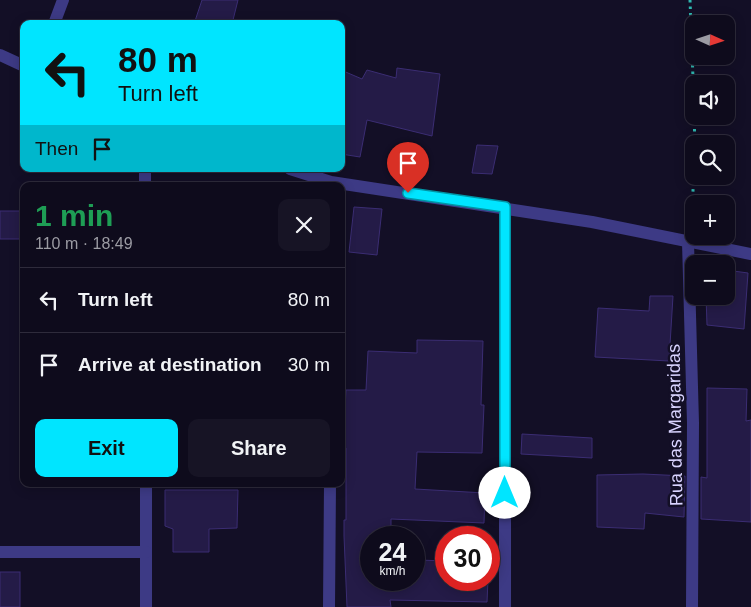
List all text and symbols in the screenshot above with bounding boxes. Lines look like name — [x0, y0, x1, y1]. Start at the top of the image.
north arrow — [685, 15, 735, 65]
map controls — [685, 15, 735, 305]
icon: left — [35, 40, 100, 105]
text: 80 m — [118, 40, 198, 79]
button: sound — [685, 75, 735, 125]
text: Turn left — [118, 81, 198, 106]
icon: arrive — [88, 135, 116, 163]
button: search — [685, 135, 735, 185]
text: Then — [35, 138, 78, 159]
pin — [387, 142, 429, 193]
icon: arrive — [394, 149, 422, 177]
button: + — [685, 195, 735, 245]
text: 1 min — [35, 199, 113, 232]
button: close — [278, 199, 330, 251]
text: 110 m · 18:49 — [35, 235, 133, 252]
button: − — [685, 255, 735, 305]
icon: left — [35, 286, 63, 314]
text: Turn left — [78, 289, 153, 310]
text: 80 m — [288, 289, 330, 310]
street label: Rua das Margaridas — [664, 344, 686, 506]
icon: arrive — [35, 351, 63, 379]
text: Arrive at destination — [78, 354, 262, 375]
text: 30 m — [288, 354, 330, 375]
button: Exit — [35, 419, 178, 477]
button: Share — [188, 419, 330, 477]
position arrow — [478, 466, 530, 518]
speed limit sign: 30 — [435, 526, 500, 591]
text: 24 — [379, 538, 406, 566]
text: km/h — [379, 564, 406, 578]

